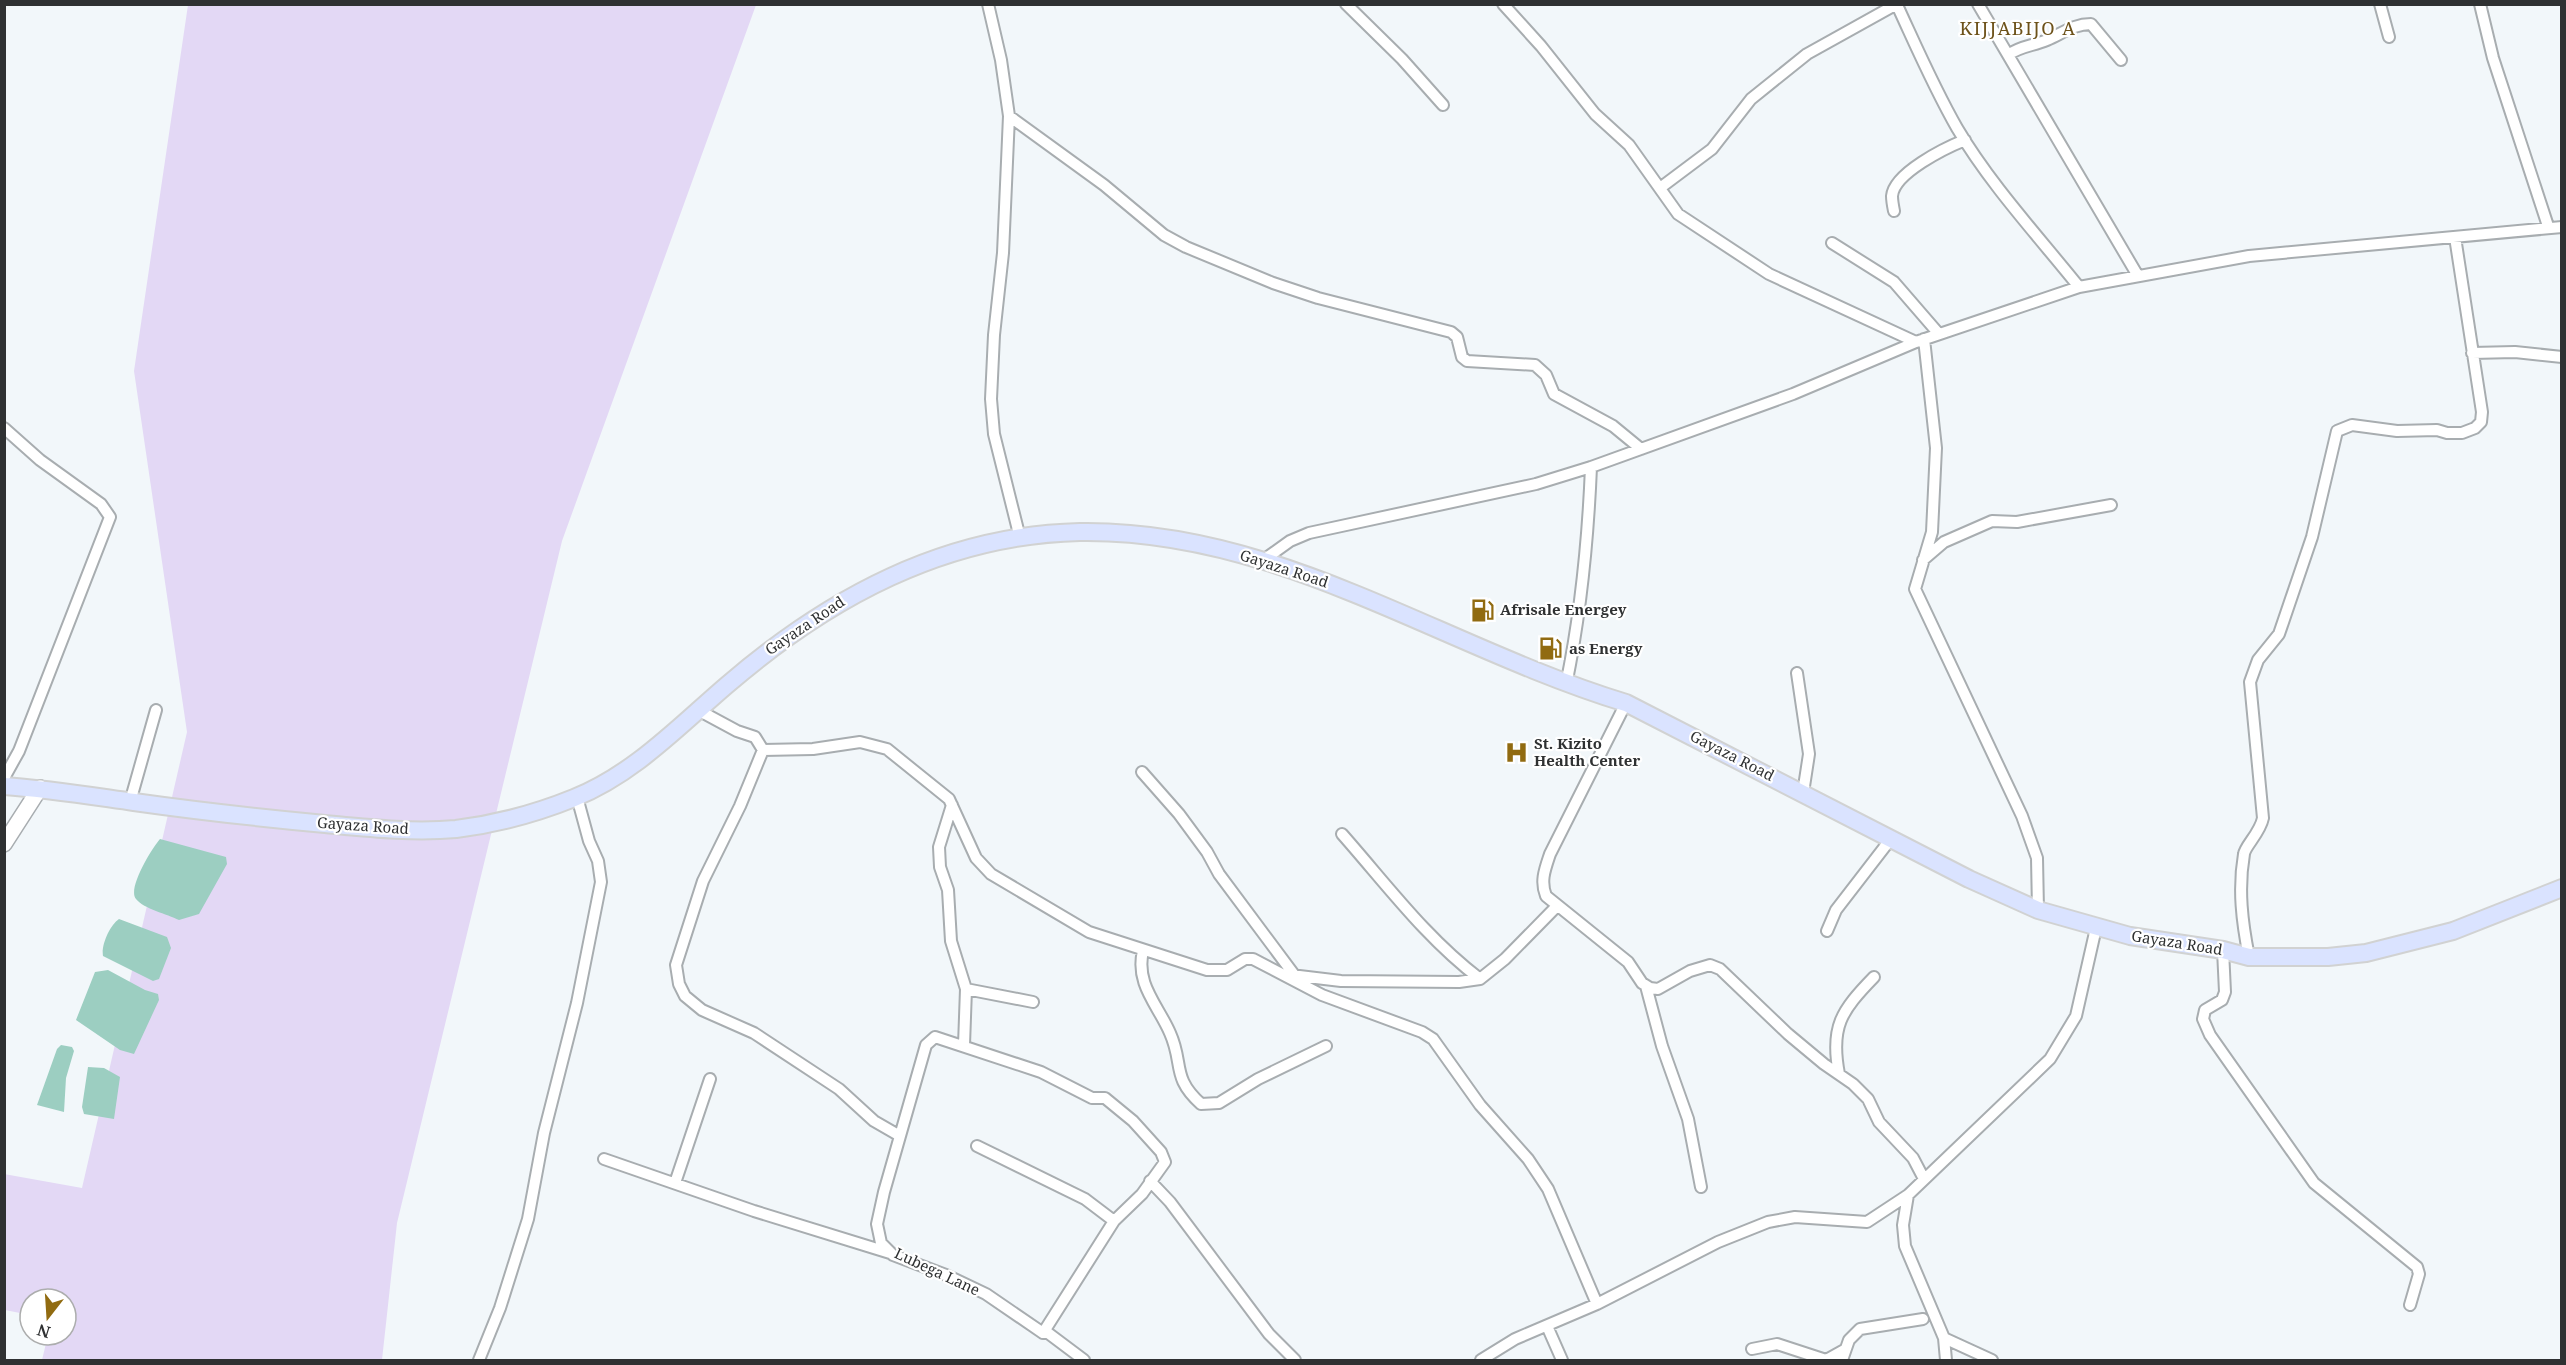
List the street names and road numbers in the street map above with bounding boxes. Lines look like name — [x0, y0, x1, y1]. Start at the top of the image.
street label: Gayaza Road — [1237, 544, 1331, 592]
street label: Gayaza Road — [761, 591, 848, 659]
street label: Gayaza Road — [1687, 725, 1778, 785]
street label: Gayaza Road — [317, 812, 410, 838]
street label: Gayaza Road — [2130, 925, 2224, 959]
street label: Lubega Lane — [891, 1243, 983, 1300]

